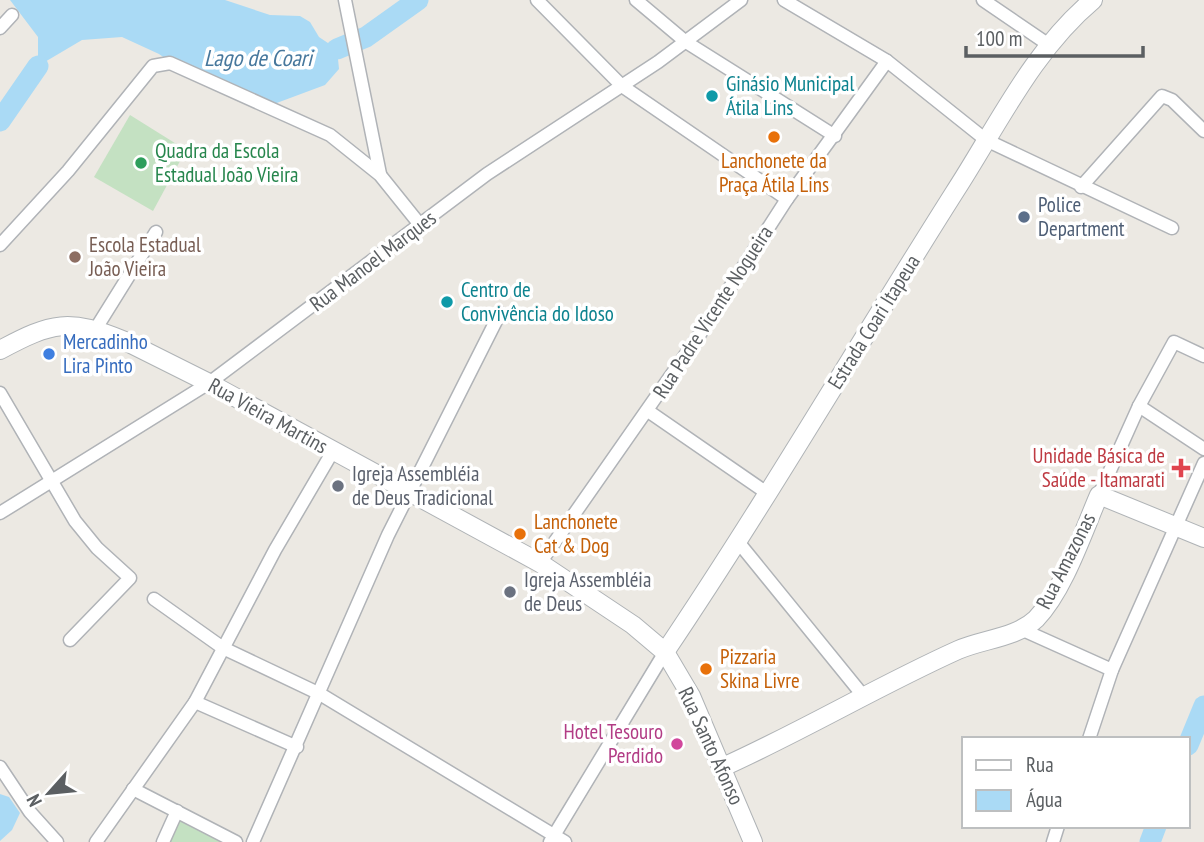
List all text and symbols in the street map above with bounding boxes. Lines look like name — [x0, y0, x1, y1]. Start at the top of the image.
scale bar — [966, 14, 1143, 58]
text: 100 m — [976, 25, 1022, 52]
water label: Lago de Coari — [204, 43, 315, 72]
place label: Ginásio Municipal Átila Lins — [726, 70, 855, 121]
marker: Ginásio Municipal Átila Lins — [704, 88, 720, 104]
marker: Lanchonete da Praça Átila Lins — [766, 129, 782, 145]
place label: Quadra da Escola Estadual João Vieira — [155, 137, 298, 188]
place label: Lanchonete da Praça Átila Lins — [719, 147, 829, 198]
marker: Quadra da Escola Estadual João Vieira — [133, 155, 149, 171]
place label: Police Department — [1038, 191, 1125, 242]
street label: Rua Manoel Marques — [304, 204, 441, 317]
marker: Police Department — [1016, 209, 1032, 225]
street label: Rua Padre Vicente Nogueira — [647, 220, 779, 403]
place label: Escola Estadual João Vieira — [88, 231, 201, 282]
marker: Escola Estadual João Vieira — [67, 249, 83, 265]
street label: Estrada Coari Itapeua — [821, 249, 926, 394]
place label: Centro de Convivência do Idoso — [461, 276, 614, 327]
marker: Centro de Convivência do Idoso — [439, 294, 455, 310]
place label: Mercadinho Lira Pinto — [63, 328, 148, 379]
marker: Mercadinho Lira Pinto — [41, 346, 57, 362]
street label: Rua Vieira Martins — [204, 372, 333, 459]
place label: Unidade Básica de Saúde - Itamarati — [1033, 442, 1165, 493]
marker: Unidade Básica de Saúde - Itamarati — [1171, 458, 1191, 478]
place label: Igreja Assembléia de Deus Tradicional — [352, 460, 493, 511]
marker: Igreja Assembléia de Deus Tradicional — [330, 478, 346, 494]
place label: Lanchonete Cat & Dog — [534, 508, 618, 559]
street label: Rua Amazonas — [1030, 508, 1101, 613]
marker: Lanchonete Cat & Dog — [512, 526, 528, 542]
place label: Igreja Assembléia de Deus — [524, 566, 651, 617]
marker: Igreja Assembléia de Deus — [502, 584, 518, 600]
place label: Pizzaria Skina Livre — [720, 643, 800, 694]
marker: Pizzaria Skina Livre — [698, 661, 714, 677]
street label: Rua Santo Afonso — [672, 683, 750, 809]
place label: Hotel Tesouro Perdido — [564, 718, 663, 769]
marker: Hotel Tesouro Perdido — [669, 736, 685, 752]
legend — [962, 737, 1190, 828]
text: Rua — [1026, 751, 1054, 778]
north arrow — [14, 758, 84, 828]
text: Água — [1026, 786, 1062, 813]
text: N — [21, 791, 47, 811]

